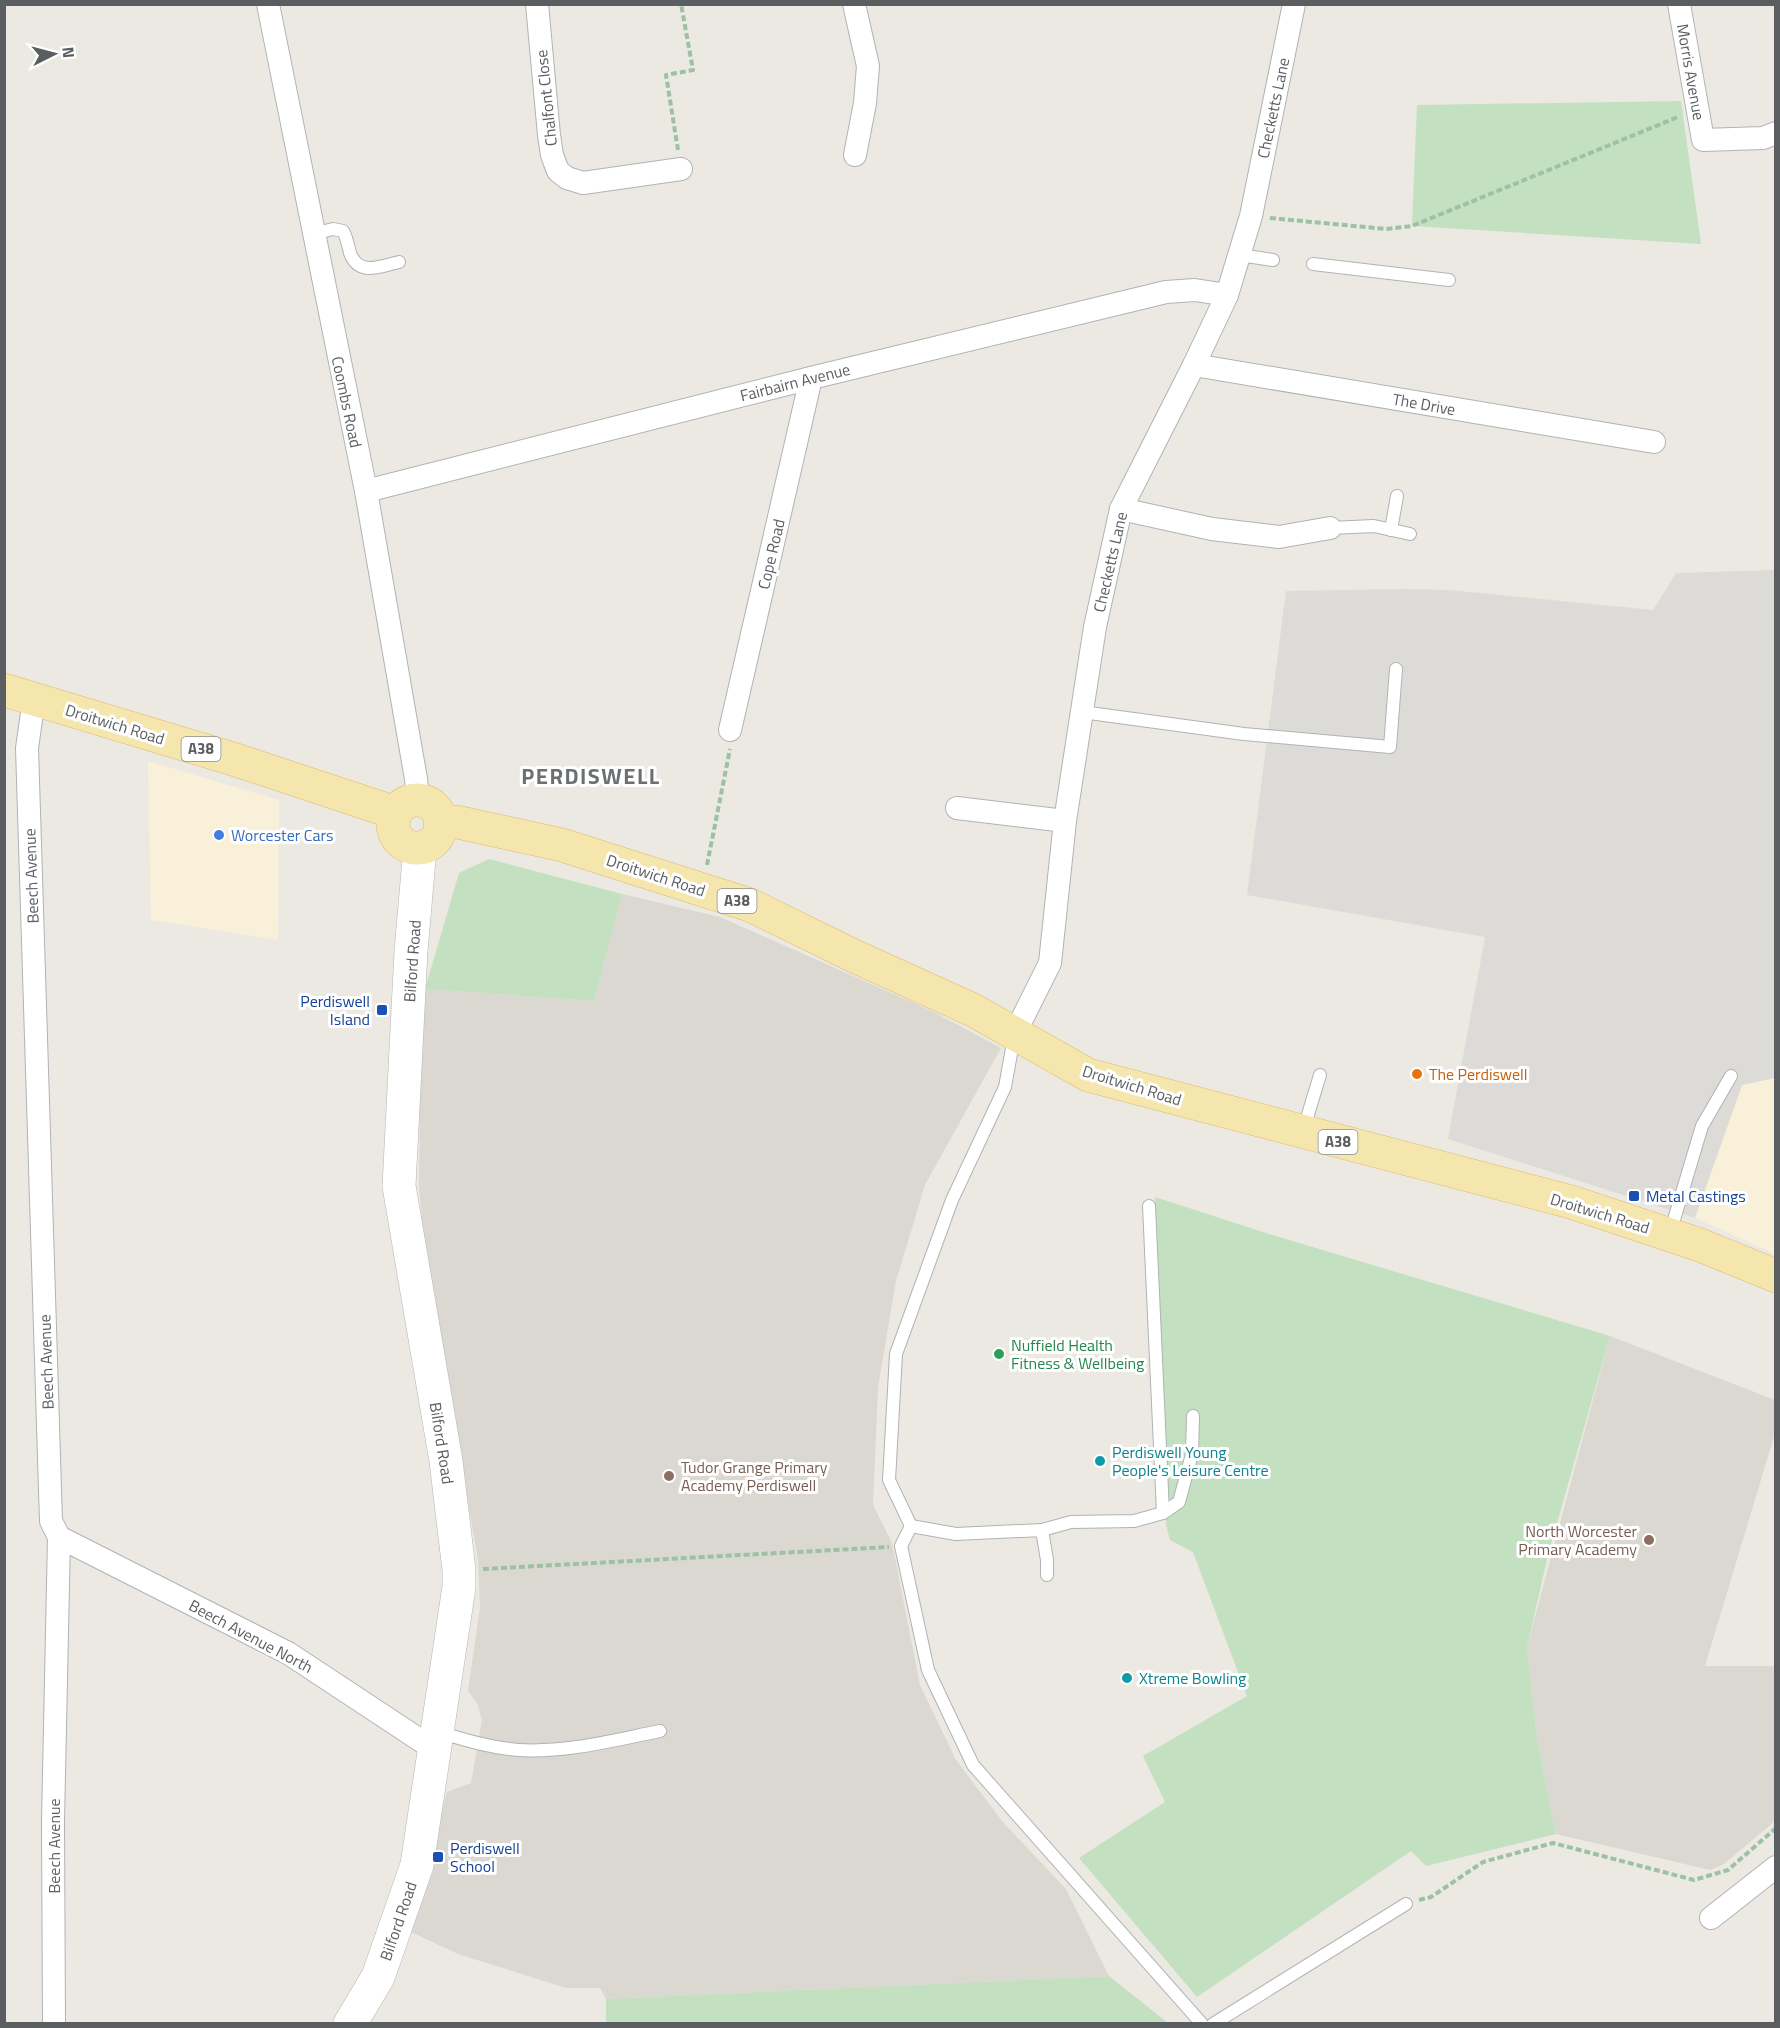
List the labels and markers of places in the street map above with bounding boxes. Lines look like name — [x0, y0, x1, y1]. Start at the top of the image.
place label: Worcester Cars — [231, 823, 334, 847]
marker: Worcester Cars — [212, 828, 226, 842]
place label: Perdiswell Island — [300, 989, 370, 1031]
marker: Perdiswell Island — [375, 1003, 389, 1017]
place label: The Perdiswell — [1429, 1062, 1527, 1086]
marker: The Perdiswell — [1410, 1067, 1424, 1081]
place label: Metal Castings — [1646, 1184, 1746, 1208]
marker: Metal Castings — [1627, 1189, 1641, 1203]
place label: Nuffield Health Fitness & Wellbeing — [1011, 1333, 1144, 1375]
marker: Nuffield Health Fitness & Wellbeing — [992, 1347, 1006, 1361]
place label: Perdiswell Young People's Leisure Centre — [1112, 1440, 1268, 1482]
marker: Perdiswell Young People's Leisure Centre — [1093, 1454, 1107, 1468]
place label: Tudor Grange Primary Academy Perdiswell — [681, 1455, 828, 1497]
marker: Tudor Grange Primary Academy Perdiswell — [662, 1469, 676, 1483]
place label: North Worcester Primary Academy — [1518, 1519, 1637, 1561]
marker: North Worcester Primary Academy — [1642, 1533, 1656, 1547]
place label: Xtreme Bowling — [1139, 1666, 1246, 1690]
marker: Xtreme Bowling — [1120, 1671, 1134, 1685]
place label: Perdiswell School — [450, 1836, 520, 1878]
marker: Perdiswell School — [431, 1850, 445, 1864]

